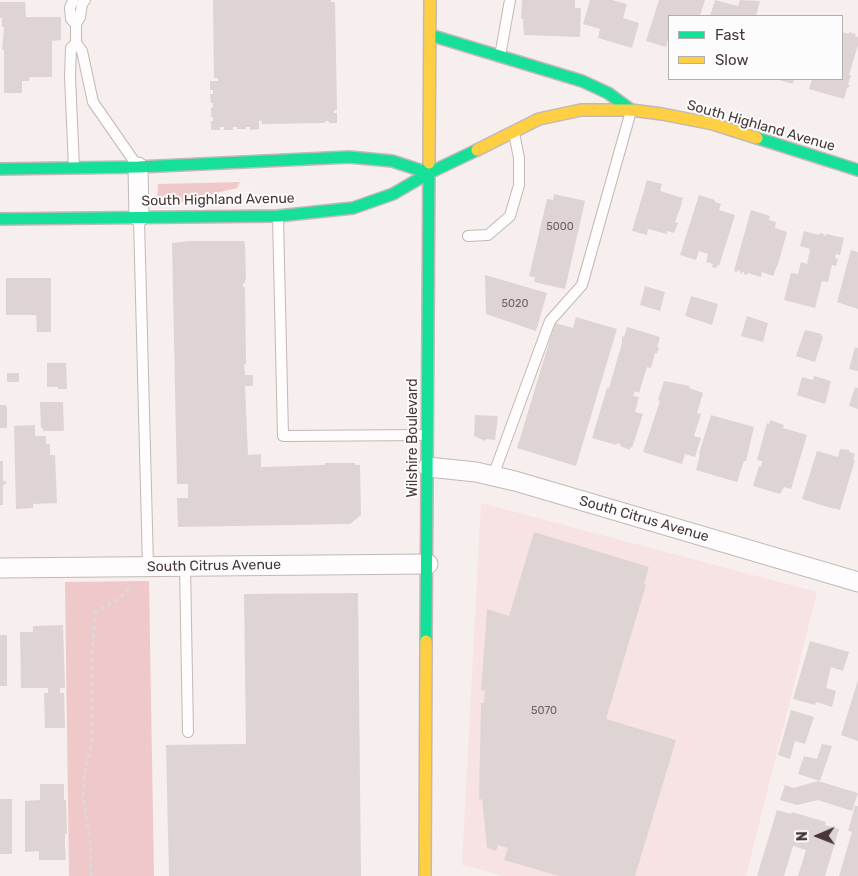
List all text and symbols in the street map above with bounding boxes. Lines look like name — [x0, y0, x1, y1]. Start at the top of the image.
legend — [668, 15, 843, 80]
text: Fast — [715, 26, 745, 44]
text: Slow — [715, 51, 748, 69]
street label: South Highland Avenue — [685, 97, 837, 155]
street label: South Highland Avenue — [141, 190, 295, 210]
house number: 5000 — [546, 220, 574, 234]
house number: 5020 — [502, 297, 528, 311]
street label: Wilshire Boulevard — [405, 378, 421, 498]
street label: South Citrus Avenue — [577, 492, 711, 546]
street label: South Citrus Avenue — [147, 556, 281, 576]
house number: 5070 — [531, 704, 557, 718]
north arrow — [793, 811, 843, 861]
text: N — [794, 831, 811, 841]

